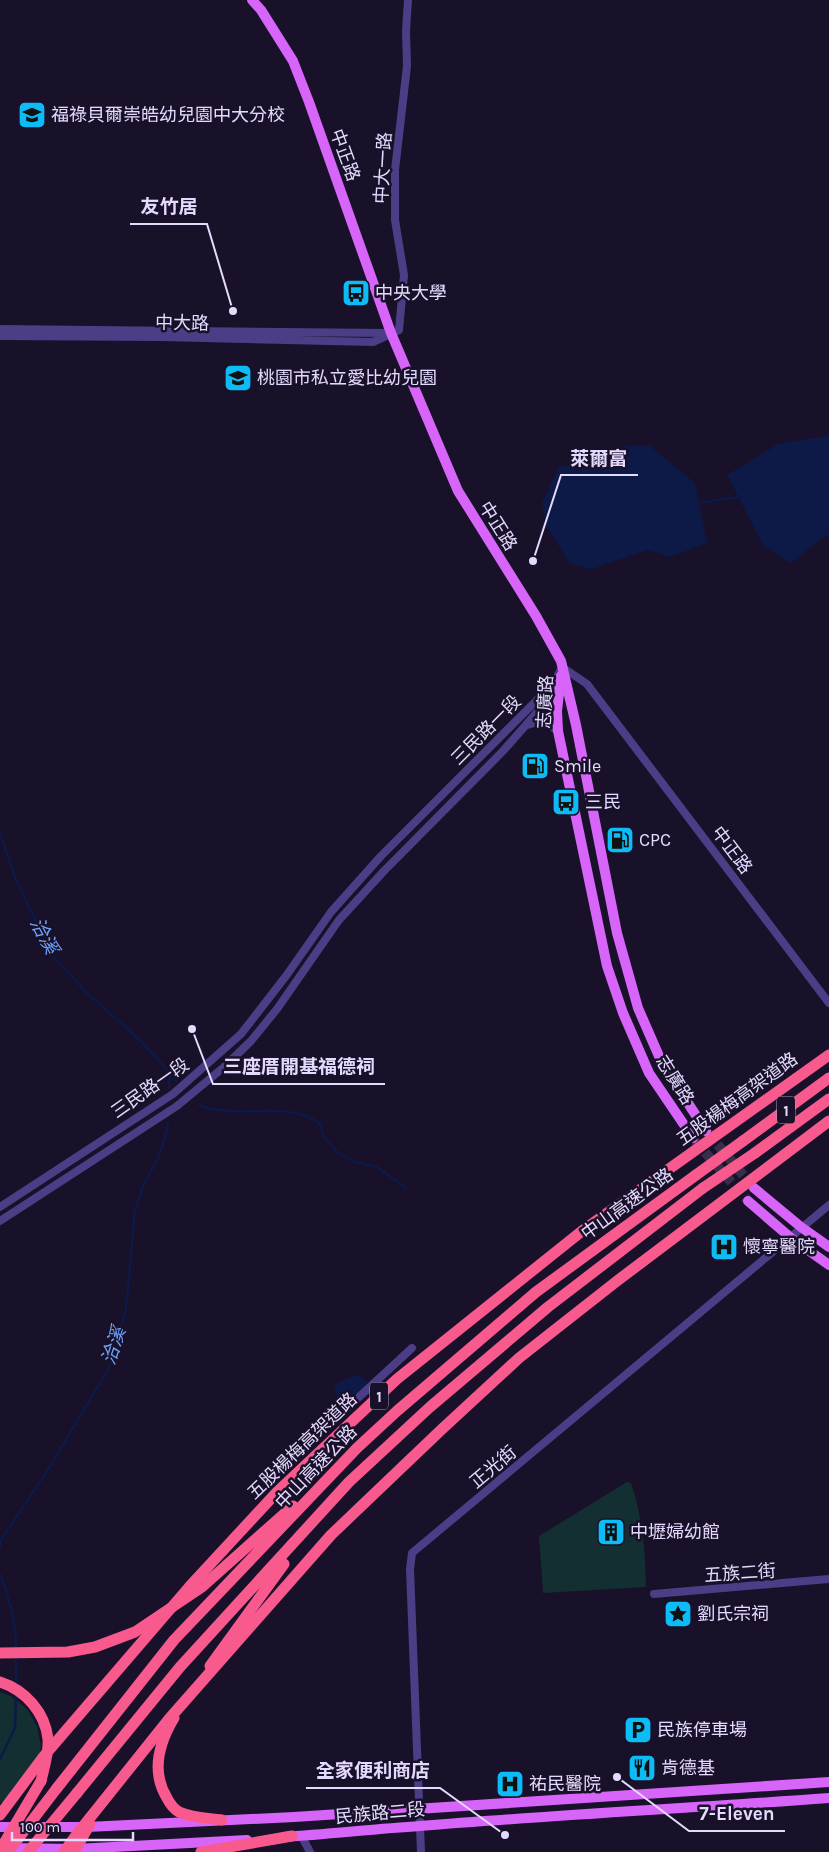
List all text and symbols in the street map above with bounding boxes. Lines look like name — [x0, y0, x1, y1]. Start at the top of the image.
school or university icon: 福祿貝爾崇皓幼兒園中大分校 — [17, 100, 47, 130]
place label: 福祿貝爾崇皓幼兒園中大分校 — [51, 104, 285, 126]
street label: 中正路 — [325, 126, 365, 184]
street label: 中大一路 — [370, 131, 396, 205]
callout: 友竹居 — [130, 190, 207, 224]
text: 友竹居 — [140, 196, 198, 218]
bus stop icon: 中央大學 — [341, 278, 371, 308]
place label: 中央大學 — [375, 282, 447, 304]
street label: 中大路 — [155, 312, 209, 334]
school or university icon: 桃園市私立愛比幼兒園 — [223, 363, 253, 393]
place label: 桃園市私立愛比幼兒園 — [257, 367, 437, 389]
callout: 萊爾富 — [561, 441, 638, 475]
text: 萊爾富 — [570, 448, 628, 470]
street label: 中正路 — [474, 497, 522, 555]
street label: 志廣路 — [533, 674, 557, 730]
street label: 三民路一段 — [446, 690, 526, 770]
fuel station icon: Smile — [520, 751, 550, 781]
place label: Smile — [554, 755, 601, 777]
bus stop icon: 三民 — [551, 787, 581, 817]
place label: 三民 — [585, 791, 621, 813]
street label: 中正路 — [707, 822, 757, 878]
fuel station icon: CPC — [605, 825, 635, 855]
place label: CPC — [639, 829, 671, 851]
water label: 洽溪 — [25, 914, 64, 961]
street label: 五股楊梅高架道路 — [672, 1048, 802, 1150]
callout: 三座厝開基福德祠 — [213, 1050, 385, 1084]
street label: 志廣路 — [651, 1051, 699, 1109]
street label: 三民路一段 — [107, 1053, 193, 1123]
text: 三座厝開基福德祠 — [223, 1056, 375, 1078]
road number: 1 — [777, 1096, 795, 1124]
street label: 中山高速公路 — [577, 1163, 677, 1245]
hospital icon: 懷寧醫院 — [709, 1232, 739, 1262]
place label: 懷寧醫院 — [743, 1236, 815, 1258]
water label: 洽溪 — [98, 1322, 131, 1367]
road number: 1 — [370, 1382, 388, 1410]
street label: 五股楊梅高架道路 — [243, 1388, 361, 1504]
street label: 中山高速公路 — [271, 1421, 361, 1513]
street label: 正光街 — [465, 1441, 521, 1493]
building icon: 中壢婦幼館 — [596, 1517, 626, 1547]
place label: 中壢婦幼館 — [630, 1521, 720, 1543]
street label: 五族二街 — [703, 1560, 777, 1586]
place icon: 劉氏宗祠 — [663, 1599, 693, 1629]
place label: 劉氏宗祠 — [697, 1603, 769, 1625]
parking icon: 民族停車場 — [623, 1715, 653, 1745]
place label: 民族停車場 — [657, 1719, 747, 1741]
restaurant icon: 肯德基 — [627, 1753, 657, 1783]
callout: 全家便利商店 — [306, 1754, 440, 1788]
place label: 肯德基 — [661, 1757, 715, 1779]
text: 全家便利商店 — [316, 1760, 430, 1782]
hospital icon: 祐民醫院 — [495, 1769, 525, 1799]
place label: 祐民醫院 — [529, 1773, 601, 1795]
callout: 7-Eleven — [689, 1797, 785, 1831]
street label: 民族路二段 — [334, 1798, 426, 1828]
text: 7-Eleven — [699, 1803, 775, 1825]
scale bar — [12, 1810, 134, 1842]
text: 100 m — [20, 1818, 60, 1836]

